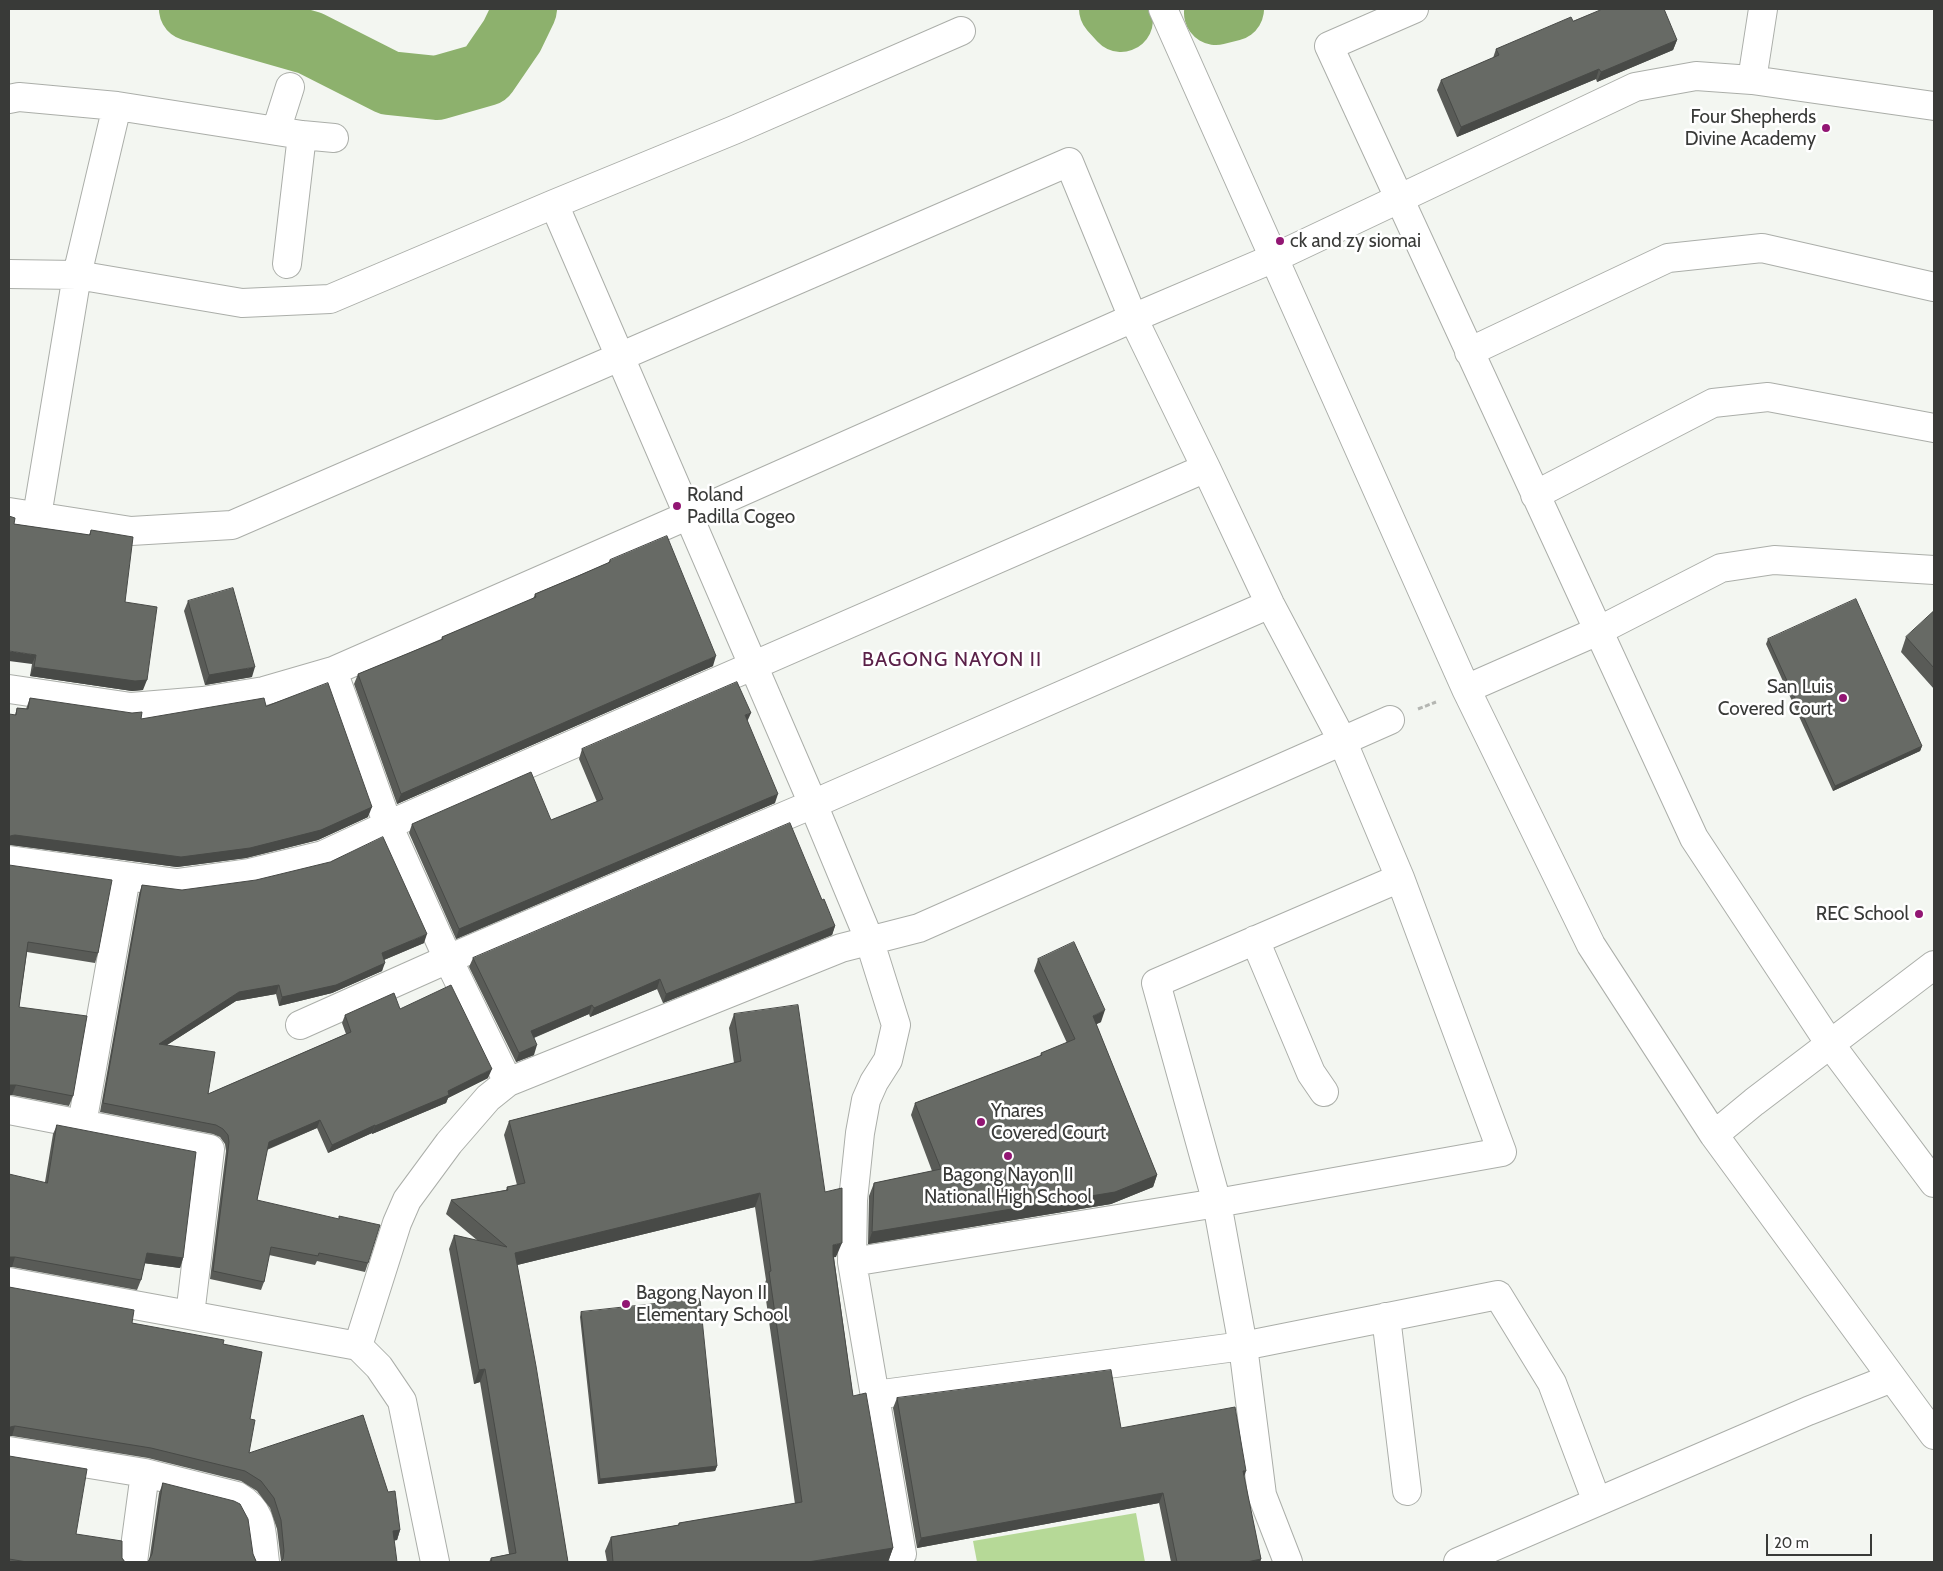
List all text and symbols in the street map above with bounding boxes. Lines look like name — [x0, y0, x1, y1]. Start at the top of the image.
place label: Four Shepherds Divine Academy — [1685, 106, 1816, 150]
marker: Four Shepherds Divine Academy — [1820, 122, 1832, 134]
place label: ck and zy siomai — [1290, 230, 1421, 252]
marker: ck and zy siomai — [1274, 235, 1286, 247]
place label: Roland Padilla Cogeo — [687, 484, 795, 528]
marker: Roland Padilla Cogeo — [671, 500, 683, 512]
district label: BAGONG NAYON II — [860, 648, 1044, 672]
place label: San Luis Covered Court — [1718, 676, 1833, 720]
marker: San Luis Covered Court — [1837, 692, 1849, 704]
place label: REC School — [1816, 903, 1909, 925]
marker: REC School — [1913, 908, 1925, 920]
place label: Ynares Covered Court — [991, 1100, 1106, 1144]
marker: Ynares Covered Court — [975, 1116, 987, 1128]
marker: Bagong Nayon II National High School — [1002, 1150, 1014, 1162]
place label: Bagong Nayon II National High School — [924, 1164, 1092, 1208]
place label: Bagong Nayon II Elementary School — [636, 1282, 788, 1326]
marker: Bagong Nayon II Elementary School — [620, 1298, 632, 1310]
scale bar — [1768, 1524, 1874, 1556]
text: 20 m — [1774, 1534, 1809, 1552]

